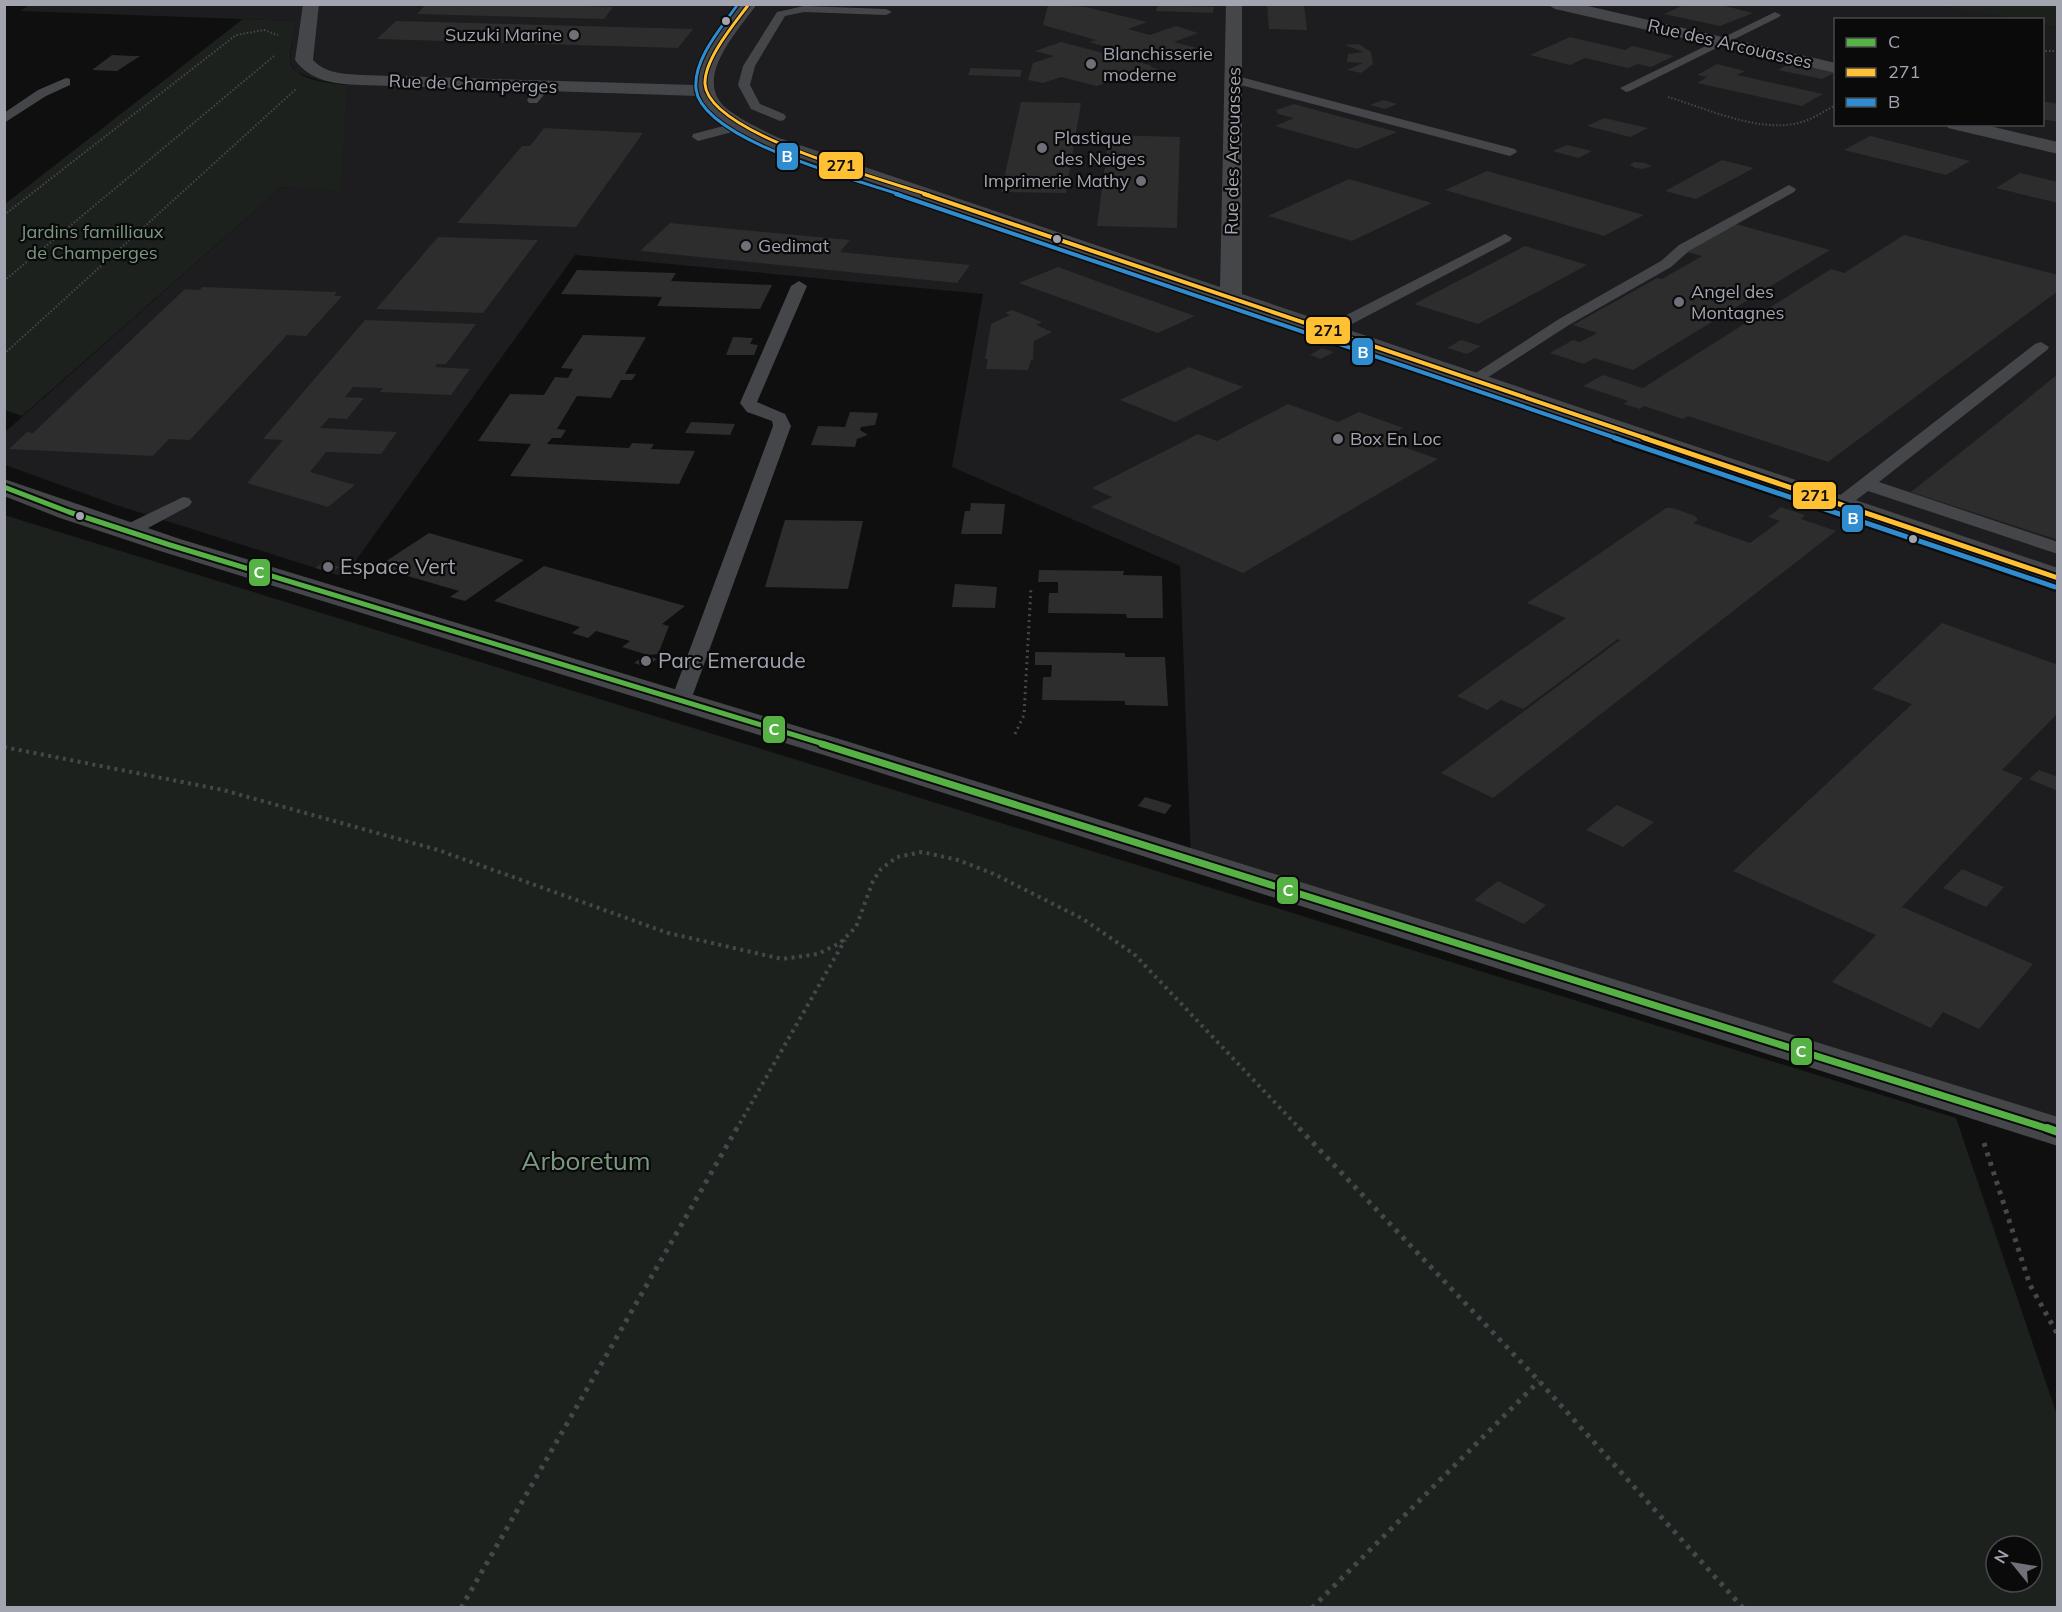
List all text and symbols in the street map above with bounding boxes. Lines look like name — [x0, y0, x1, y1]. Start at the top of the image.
street label: Rue des Arcouasses — [1646, 13, 1815, 74]
unlabelled marker — [720, 15, 732, 27]
legend — [1834, 18, 2044, 126]
place label: Suzuki Marine — [445, 23, 562, 46]
marker: Suzuki Marine — [567, 28, 581, 42]
text: C — [1888, 30, 1900, 53]
place label: Blanchisserie moderne — [1103, 42, 1213, 86]
marker: Blanchisserie moderne — [1084, 57, 1098, 71]
text: 271 — [1888, 60, 1920, 83]
street label: Rue des Arcouasses — [1220, 67, 1245, 235]
street label: Rue de Champerges — [388, 69, 558, 98]
text: B — [1888, 90, 1900, 113]
place label: Plastique des Neiges — [1054, 126, 1145, 170]
marker: Plastique des Neiges — [1035, 141, 1049, 155]
line badge: B — [776, 142, 799, 171]
text: B — [781, 146, 793, 166]
line badge: 271 — [818, 151, 864, 180]
text: 271 — [827, 155, 855, 175]
place label: Imprimerie Mathy — [983, 169, 1129, 192]
marker: Imprimerie Mathy — [1134, 174, 1148, 188]
park label: Jardins familliaux de Champerges — [21, 220, 164, 264]
unlabelled marker — [1051, 233, 1063, 245]
place label: Gedimat — [758, 234, 829, 257]
marker: Gedimat — [739, 239, 753, 253]
place label: Angel des Montagnes — [1691, 280, 1785, 324]
marker: Angel des Montagnes — [1672, 295, 1686, 309]
line badge: 271 — [1305, 316, 1351, 345]
text: 271 — [1314, 320, 1342, 340]
line badge: B — [1351, 337, 1374, 366]
text: B — [1357, 342, 1369, 362]
place label: Box En Loc — [1350, 427, 1441, 450]
marker: Box En Loc — [1331, 432, 1345, 446]
line badge: 271 — [1792, 481, 1837, 510]
text: 271 — [1801, 485, 1829, 505]
line badge: B — [1841, 504, 1864, 533]
text: B — [1847, 508, 1859, 528]
unlabelled marker — [74, 510, 86, 522]
unlabelled marker — [1907, 533, 1919, 545]
place label: Espace Vert — [340, 553, 455, 579]
line badge: C — [248, 558, 271, 587]
marker: Espace Vert — [321, 560, 335, 574]
text: C — [254, 562, 265, 582]
place label: Parc Emeraude — [658, 647, 806, 673]
marker: Parc Emeraude — [639, 654, 653, 668]
line badge: C — [762, 715, 786, 744]
text: C — [769, 719, 780, 739]
line badge: C — [1276, 876, 1299, 905]
text: C — [1283, 880, 1294, 900]
line badge: C — [1790, 1037, 1813, 1066]
text: C — [1796, 1041, 1807, 1061]
park label: Arboretum — [521, 1144, 651, 1177]
north arrow — [1984, 1534, 2044, 1594]
text: N — [1989, 1546, 2013, 1567]

